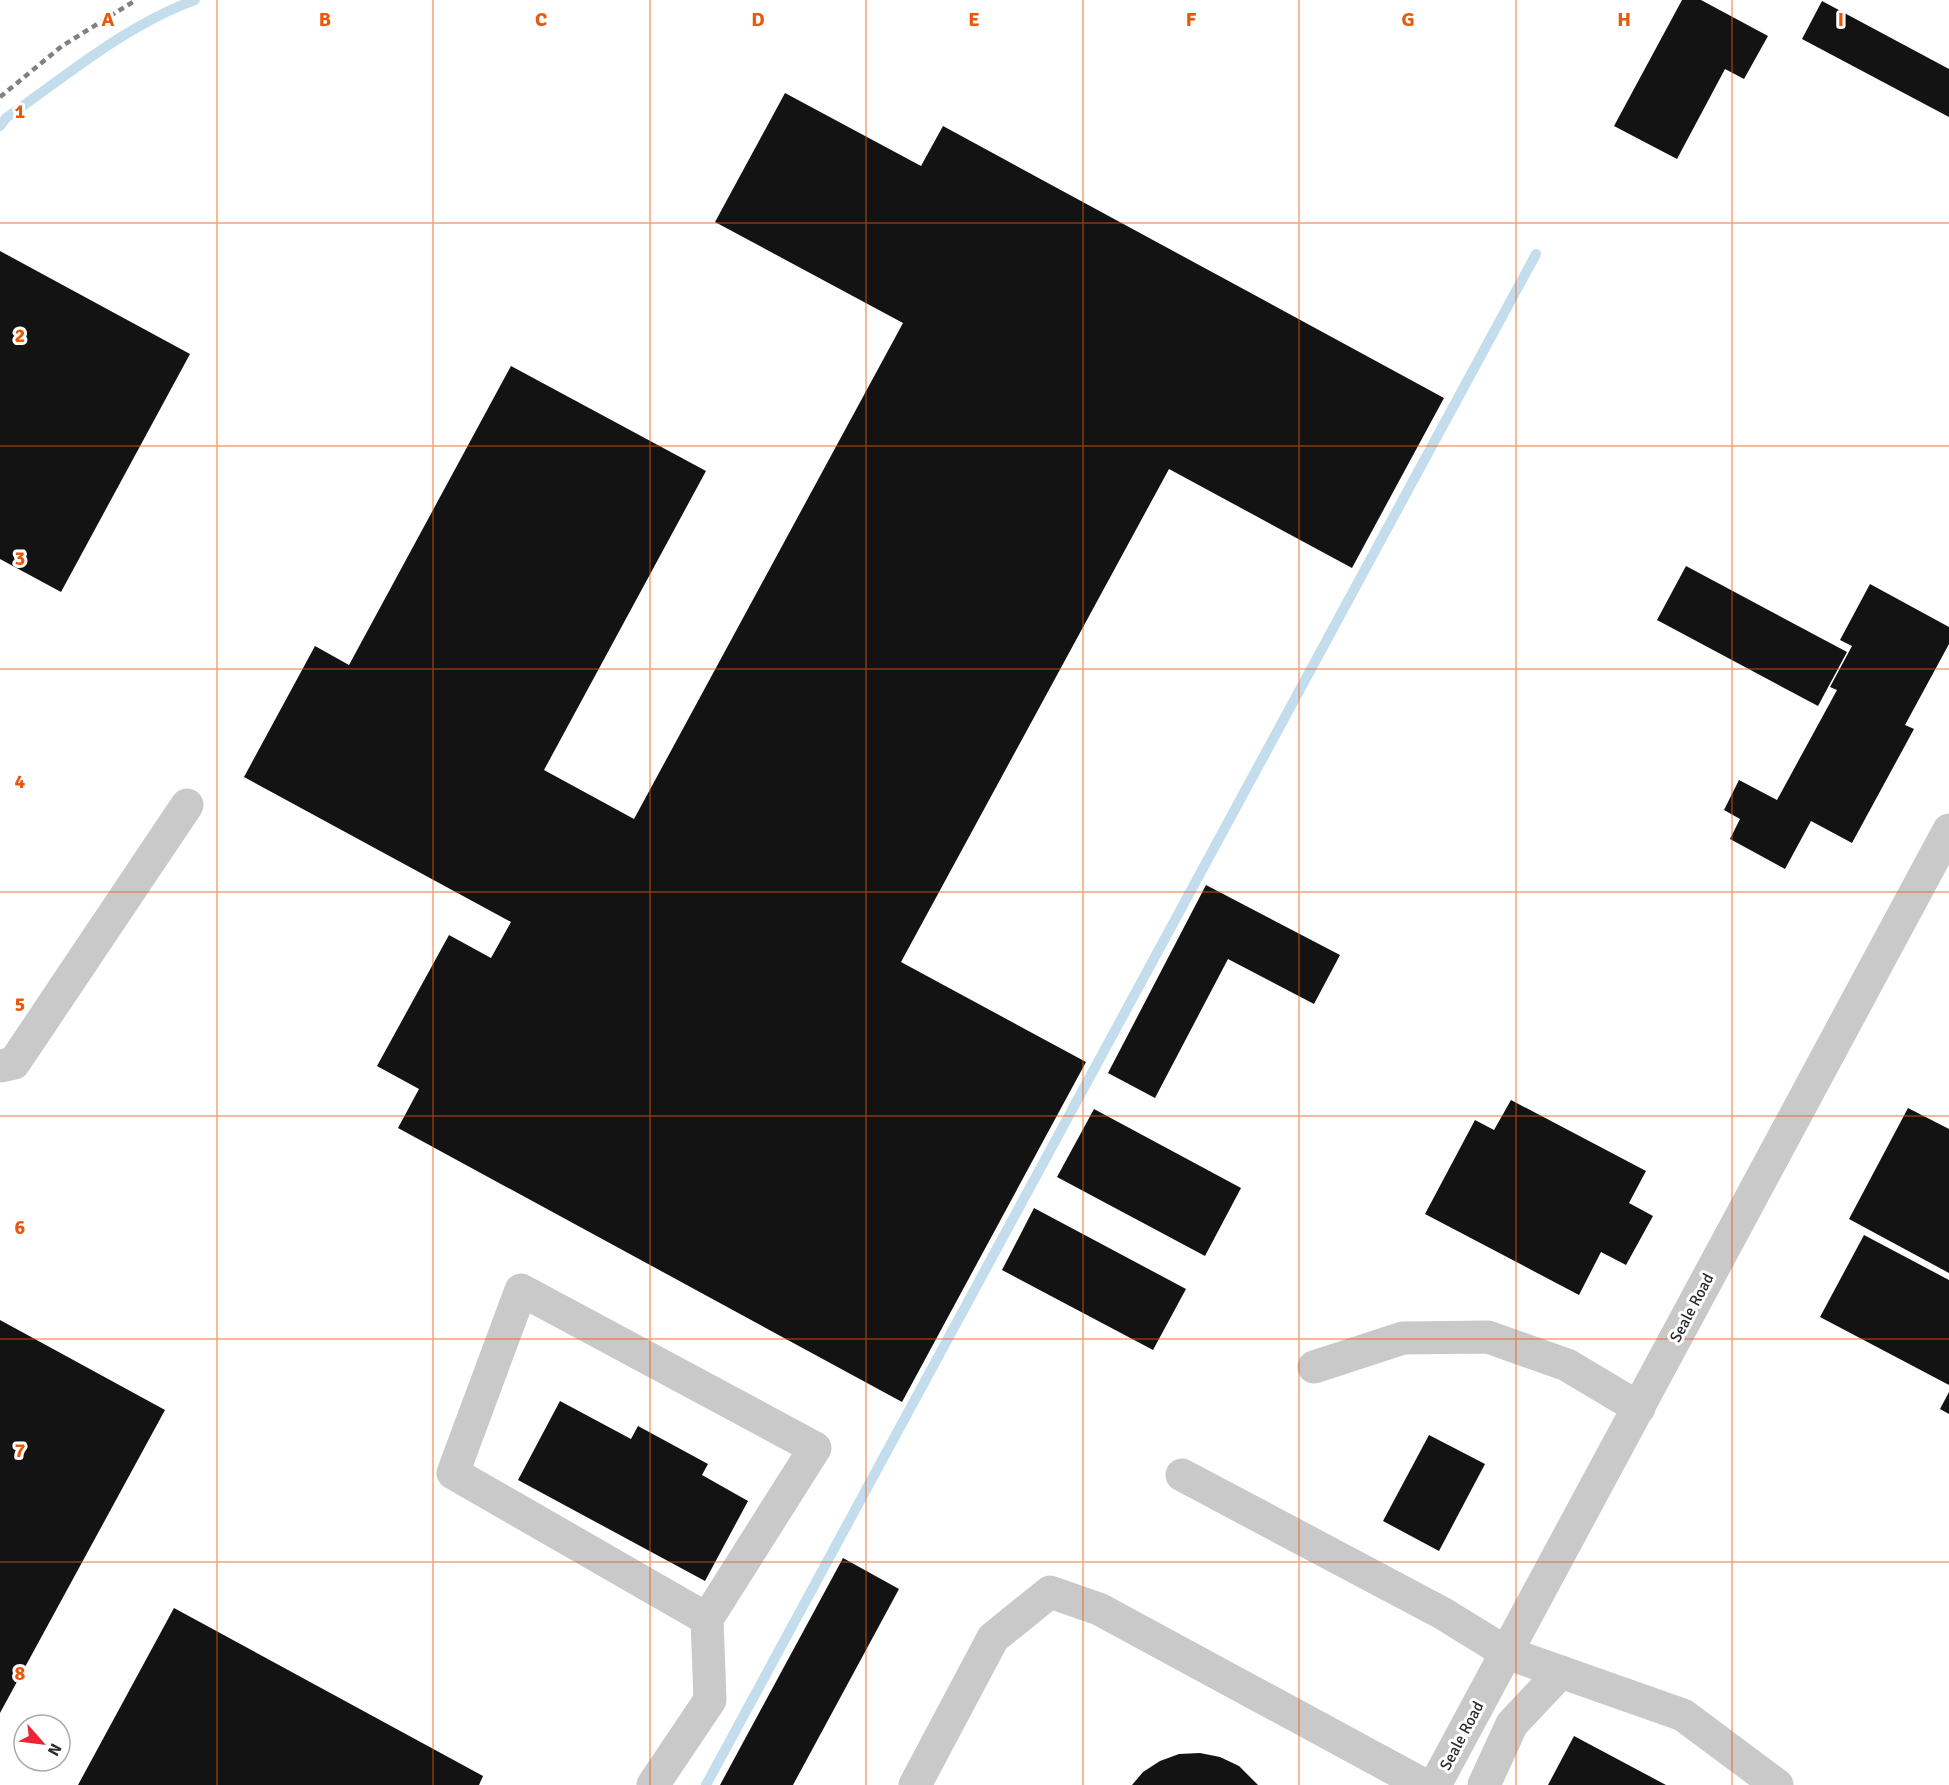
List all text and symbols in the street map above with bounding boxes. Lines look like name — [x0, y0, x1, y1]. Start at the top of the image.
text: A — [102, 7, 115, 32]
text: B — [319, 7, 331, 32]
text: C — [535, 7, 547, 32]
text: D — [751, 7, 765, 32]
text: E — [968, 7, 980, 32]
text: F — [1186, 7, 1197, 32]
text: G — [1401, 7, 1415, 32]
text: H — [1617, 7, 1631, 32]
text: I — [1838, 7, 1844, 32]
text: 1 — [15, 99, 26, 124]
text: 2 — [15, 323, 25, 348]
text: 3 — [15, 546, 25, 571]
text: 4 — [15, 769, 26, 794]
text: 5 — [15, 992, 25, 1017]
text: 6 — [15, 1215, 26, 1240]
street label: Seale Road — [1665, 1270, 1719, 1346]
text: 7 — [15, 1438, 26, 1463]
text: 8 — [15, 1661, 26, 1686]
street label: Seale Road — [1435, 1698, 1489, 1774]
north arrow — [12, 1713, 72, 1773]
text: N — [43, 1740, 66, 1759]

